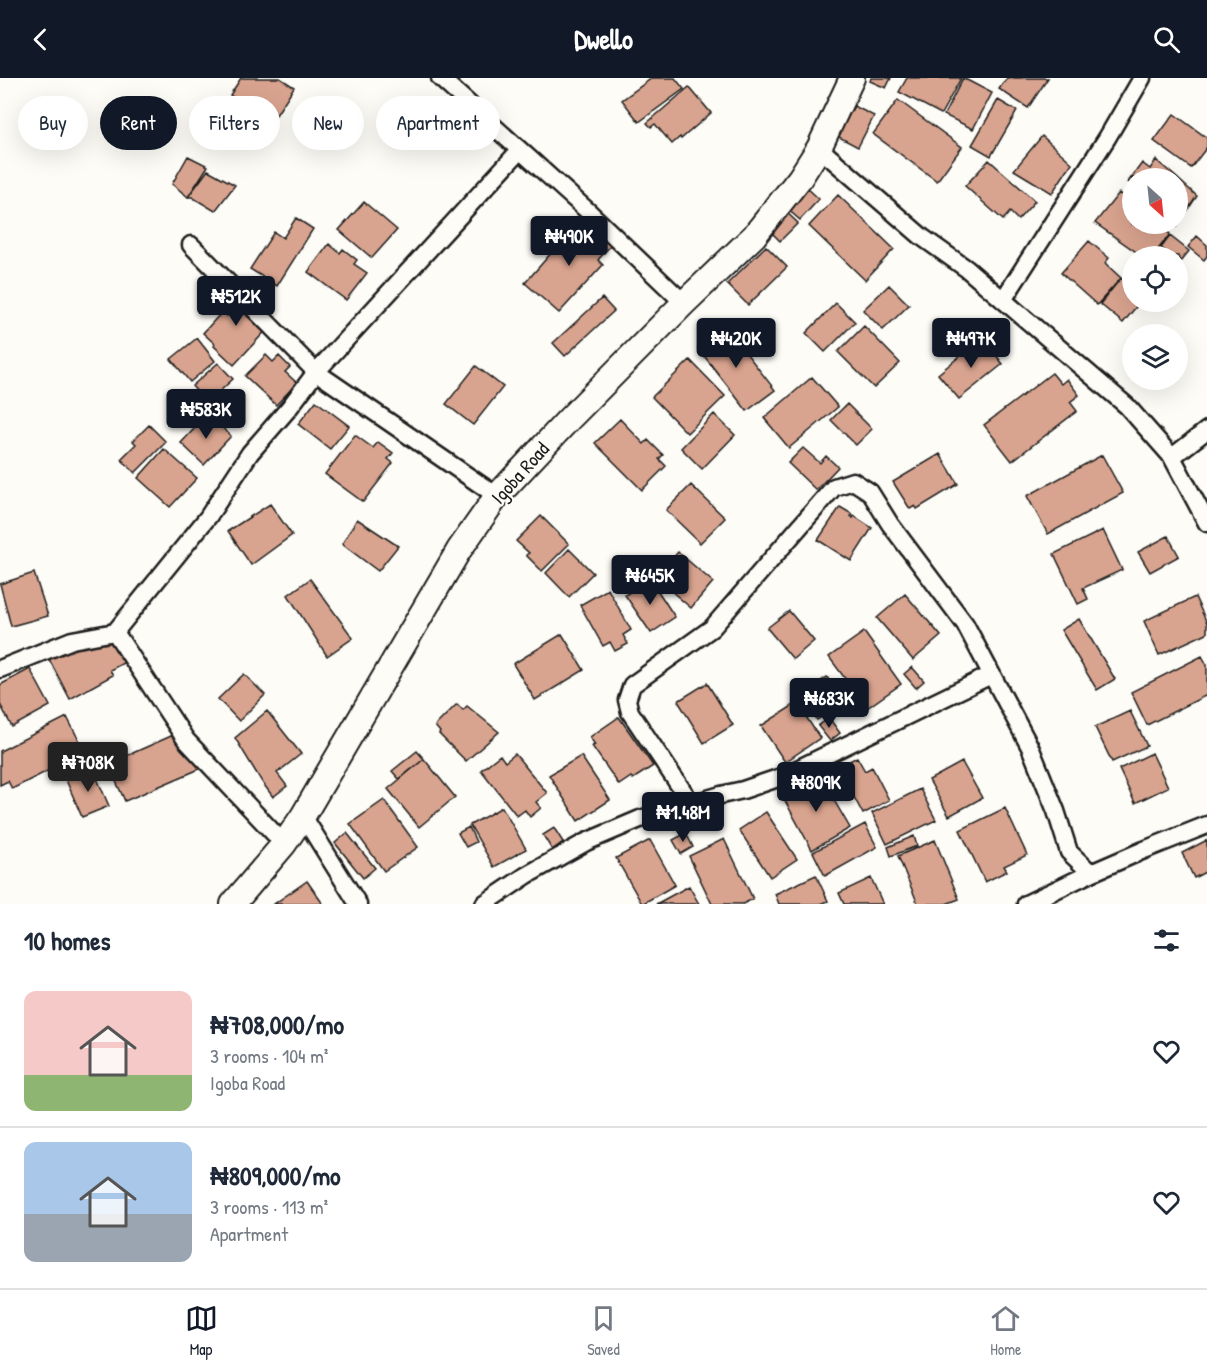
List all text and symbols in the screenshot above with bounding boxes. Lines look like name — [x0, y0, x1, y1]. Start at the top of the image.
text: Dwello — [574, 21, 633, 57]
icon: back — [24, 23, 57, 56]
icon: search — [1150, 23, 1183, 56]
chip: Buy — [18, 96, 88, 150]
chip: Rent — [100, 96, 177, 150]
chip: Filters — [189, 96, 280, 150]
chip: New — [292, 96, 364, 150]
chip: Apartment — [376, 96, 500, 150]
north arrow — [1122, 168, 1188, 234]
map controls — [1122, 168, 1188, 390]
pin: ₦490K — [527, 216, 611, 267]
text: ₦490K — [545, 222, 593, 249]
button: locate — [1122, 246, 1188, 312]
pin: ₦512K — [194, 276, 278, 327]
text: ₦512K — [211, 282, 261, 309]
pin: ₦420K — [694, 318, 778, 369]
pin: ₦497K — [929, 318, 1013, 369]
text: ₦420K — [711, 324, 761, 351]
text: ₦497K — [946, 324, 996, 351]
button: layers — [1122, 324, 1188, 390]
pin: ₦583K — [164, 389, 248, 440]
text: ₦583K — [181, 395, 231, 422]
street label: Igoba Road — [484, 436, 555, 510]
pin: ₦645K — [608, 555, 692, 606]
text: ₦645K — [626, 561, 674, 588]
pin: ₦683K — [787, 678, 871, 729]
text: ₦683K — [804, 684, 854, 711]
pin: ₦708K — [46, 742, 130, 793]
text: ₦708K — [62, 748, 114, 775]
pin: ₦809K — [774, 762, 858, 813]
text: ₦809K — [791, 768, 841, 795]
pin: ₦1.48M — [634, 792, 732, 843]
text: ₦1.48M — [656, 798, 710, 825]
text: 10 homes — [24, 923, 111, 958]
icon: filters — [1150, 924, 1183, 957]
text: ₦708,000/mo — [210, 1007, 344, 1042]
icon: home — [72, 1015, 144, 1087]
icon: heart — [1150, 1035, 1183, 1068]
text: 3 rooms · 104 m² — [210, 1042, 328, 1069]
text: Igoba Road — [210, 1069, 285, 1096]
text: ₦809,000/mo — [210, 1158, 341, 1193]
icon: home — [72, 1166, 144, 1238]
icon: heart — [1150, 1186, 1183, 1219]
text: 3 rooms · 113 m² — [210, 1193, 328, 1220]
text: Apartment — [210, 1220, 288, 1247]
tab: Map — [185, 1302, 218, 1360]
tab: Saved — [587, 1302, 620, 1360]
tab: Home — [989, 1302, 1022, 1360]

